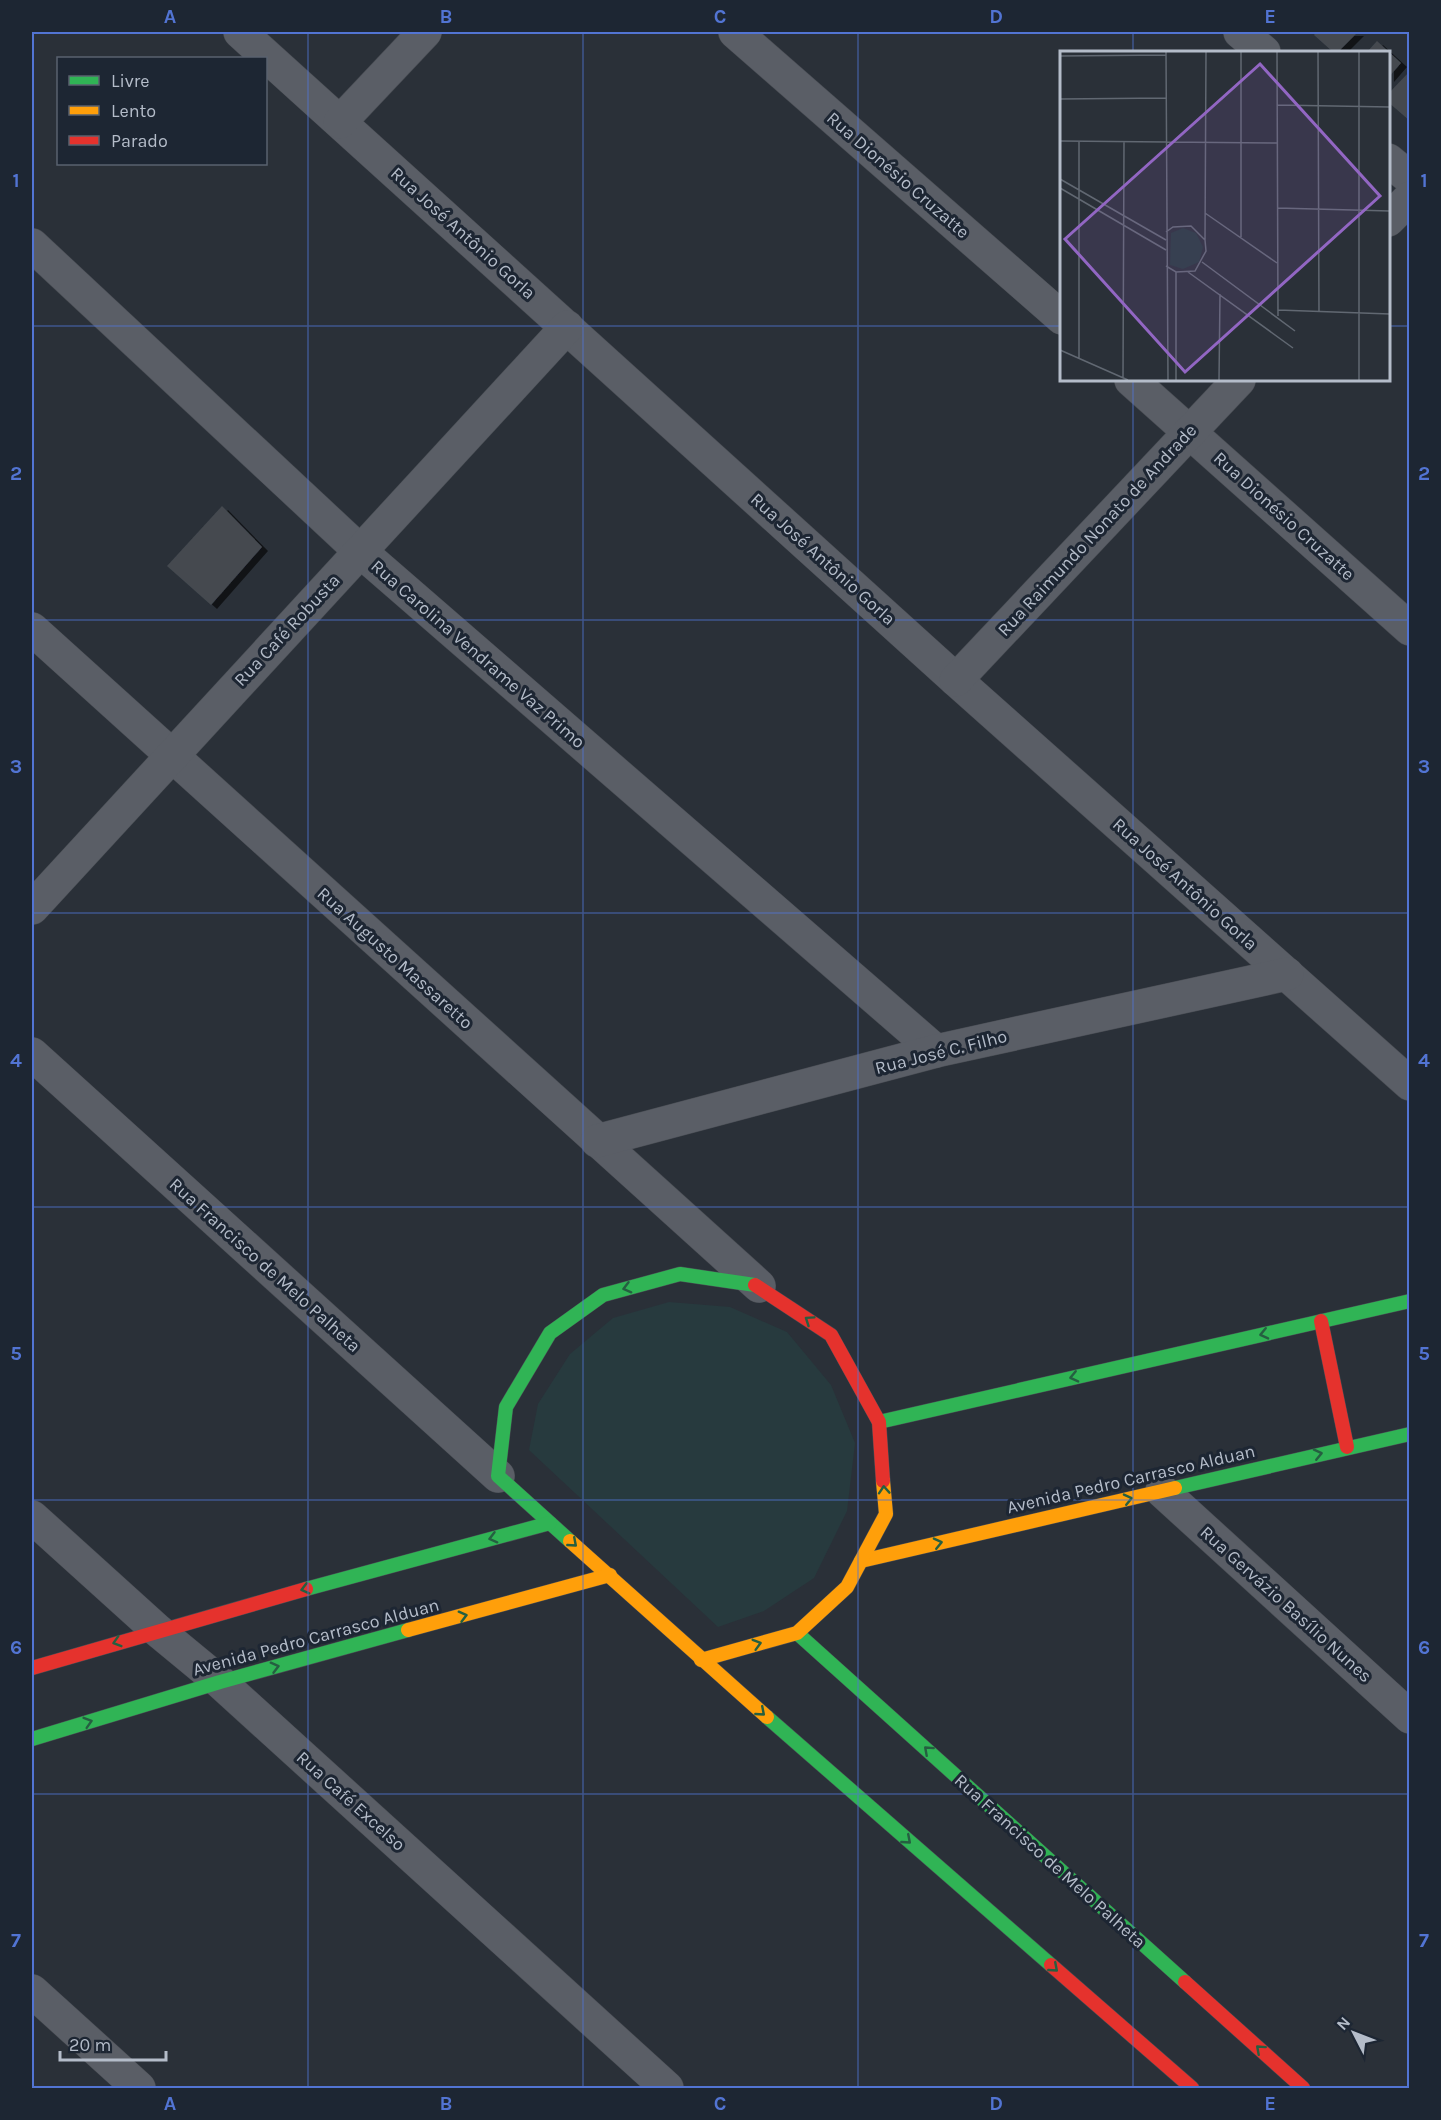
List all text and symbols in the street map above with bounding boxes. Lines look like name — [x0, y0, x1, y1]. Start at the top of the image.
text: A — [164, 5, 177, 28]
text: B — [440, 5, 452, 28]
text: C — [714, 5, 726, 28]
text: D — [989, 5, 1003, 28]
text: E — [1264, 5, 1276, 28]
inset map — [1060, 51, 1390, 381]
legend — [57, 57, 267, 165]
text: Livre — [111, 70, 150, 92]
text: Lento — [111, 100, 156, 122]
street label: Rua Dionésio Cruzatte — [822, 107, 974, 243]
text: Parado — [111, 130, 168, 152]
street label: Rua José Antônio Gorla — [386, 162, 540, 304]
text: 1 — [12, 169, 20, 192]
text: 1 — [1420, 169, 1428, 192]
street label: Rua Raimundo Nonato de Andrade — [993, 419, 1201, 641]
street label: Rua Dionésio Cruzatte — [1209, 447, 1359, 585]
text: 2 — [10, 462, 22, 485]
text: 2 — [1418, 462, 1430, 485]
street label: Rua José Antônio Gorla — [746, 488, 900, 630]
street label: Rua Carolina Vendrame Vaz Primo — [366, 555, 590, 753]
street label: Rua Café Robusta — [229, 569, 345, 691]
text: 3 — [10, 755, 22, 778]
text: 3 — [1418, 755, 1430, 778]
street label: Rua José Antônio Gorla — [1108, 813, 1262, 955]
street label: Rua Augusto Massaretto — [313, 882, 477, 1034]
street label: Rua José C. Filho — [873, 1025, 1009, 1079]
text: 4 — [10, 1049, 22, 1072]
text: 4 — [1418, 1049, 1430, 1072]
street label: Rua Francisco de Melo Palheta — [165, 1173, 365, 1357]
one-way arrow — [622, 1281, 632, 1293]
one-way arrow — [804, 1316, 815, 1327]
one-way arrow — [1259, 1327, 1269, 1340]
text: 5 — [10, 1342, 22, 1365]
text: 5 — [1418, 1342, 1430, 1365]
one-way arrow — [1069, 1370, 1079, 1383]
street label: Avenida Pedro Carrasco Alduan — [1005, 1440, 1257, 1518]
one-way arrow — [1312, 1448, 1322, 1461]
one-way arrow — [878, 1486, 891, 1495]
one-way arrow — [1123, 1493, 1133, 1506]
street label: Rua Gervázio Basílio Nunes — [1196, 1521, 1376, 1687]
one-way arrow — [488, 1531, 499, 1543]
one-way arrow — [566, 1536, 577, 1547]
one-way arrow — [933, 1538, 943, 1551]
one-way arrow — [300, 1582, 310, 1595]
street label: Avenida Pedro Carrasco Alduan — [190, 1593, 442, 1681]
one-way arrow — [458, 1610, 468, 1623]
one-way arrow — [112, 1635, 123, 1647]
text: 6 — [10, 1636, 22, 1659]
text: 6 — [1418, 1636, 1430, 1659]
one-way arrow — [751, 1639, 762, 1651]
one-way arrow — [269, 1662, 279, 1674]
one-way arrow — [754, 1705, 764, 1716]
one-way arrow — [82, 1717, 92, 1729]
street label: Rua Café Excelso — [292, 1746, 410, 1856]
one-way arrow — [924, 1746, 935, 1757]
street label: Rua Francisco de Melo Palheta — [950, 1769, 1150, 1953]
one-way arrow — [901, 1833, 911, 1844]
text: 7 — [11, 1929, 21, 1952]
text: 7 — [1419, 1929, 1429, 1952]
one-way arrow — [1047, 1961, 1058, 1972]
north arrow — [1324, 2003, 1384, 2063]
text: N — [1332, 2013, 1354, 2034]
scale bar — [60, 2024, 166, 2062]
text: 20 m — [69, 2034, 111, 2056]
one-way arrow — [1256, 2045, 1267, 2056]
text: A — [164, 2092, 177, 2115]
text: B — [440, 2092, 452, 2115]
text: C — [714, 2092, 726, 2115]
text: D — [989, 2092, 1003, 2115]
text: E — [1264, 2092, 1276, 2115]

